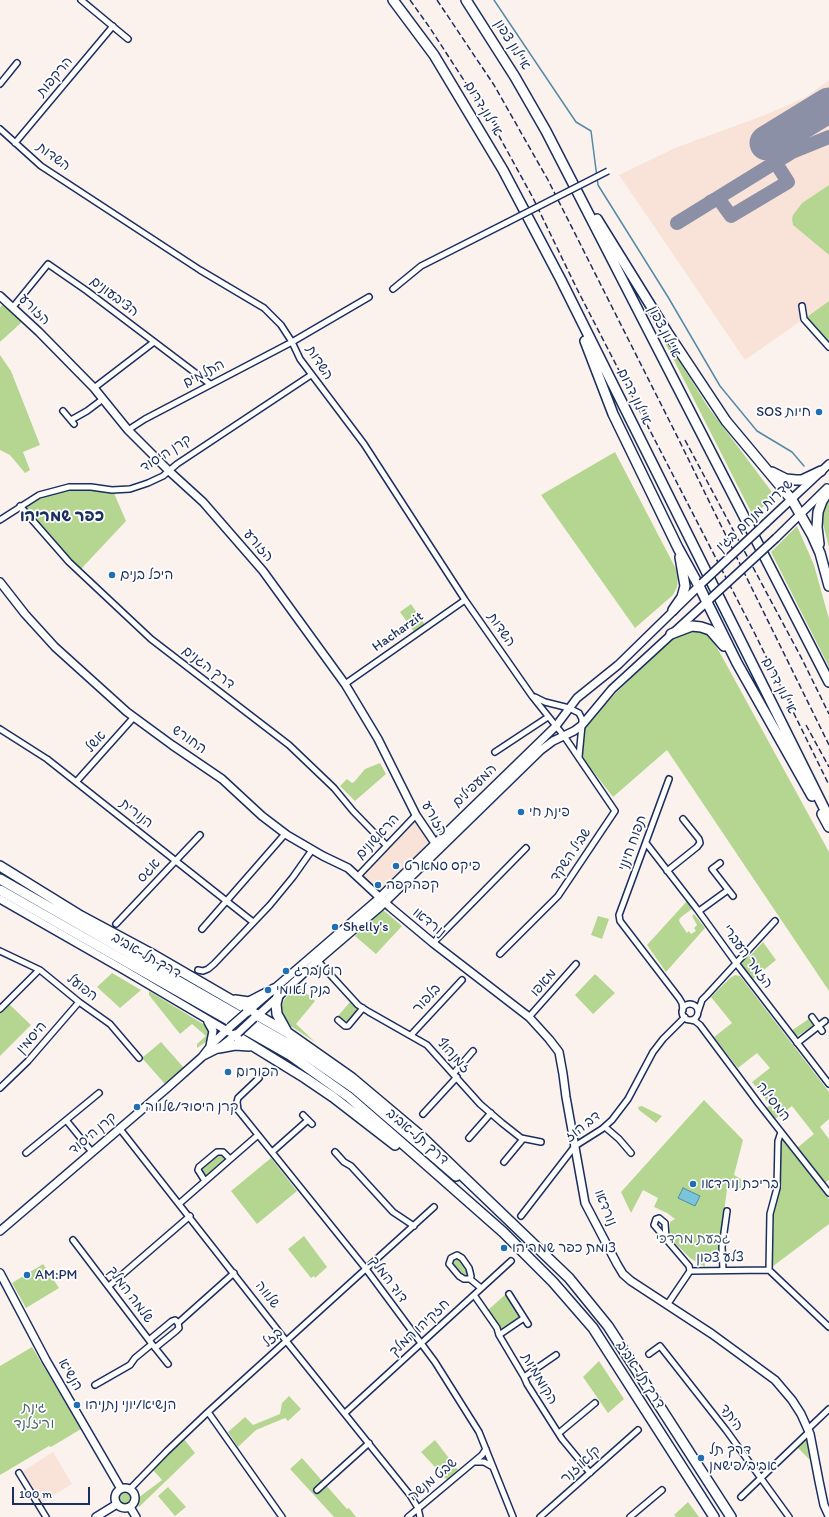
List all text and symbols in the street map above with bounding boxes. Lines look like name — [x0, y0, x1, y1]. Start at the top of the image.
street label: איילון צפון — [490, 17, 534, 73]
street label: הרקפות — [33, 53, 77, 101]
street label: איילון דרום — [460, 79, 506, 139]
street label: השדות — [33, 139, 73, 175]
street label: הציבעונים — [86, 273, 142, 321]
street label: הזורע — [15, 291, 53, 329]
street label: איילון צפון — [644, 303, 684, 361]
street label: השדות — [302, 343, 336, 383]
street label: התלמים — [180, 356, 228, 392]
street label: איילון דרום — [613, 366, 655, 428]
place label: SOS חיות — [756, 404, 811, 420]
marker: SOS חיות — [814, 407, 824, 417]
street label: קרן היסוד — [137, 431, 195, 477]
street label: שדרות מנחם בגין — [713, 476, 797, 556]
district label: כפר שמריהו — [20, 507, 104, 527]
street label: הזורע — [239, 526, 277, 566]
place label: היכל בנים — [120, 567, 173, 583]
marker: היכל בנים — [107, 570, 117, 580]
street label: Hacharzit — [369, 608, 427, 656]
street label: השדות — [483, 610, 519, 650]
street label: דרך הגנים — [178, 643, 238, 693]
street label: איילון דרום — [758, 655, 800, 717]
street label: החורש — [168, 722, 210, 758]
street label: אשל — [82, 728, 110, 756]
street label: המעפילים — [449, 761, 501, 811]
street label: הנורית — [116, 796, 156, 832]
street label: הזורע — [417, 799, 451, 839]
place label: פינת חי — [529, 804, 570, 820]
marker: פינת חי — [516, 807, 526, 817]
street label: הראשונים — [353, 811, 403, 863]
street label: תפוח חינני — [615, 813, 651, 873]
street label: שביל השקד — [547, 825, 595, 885]
street label: אגס — [134, 855, 164, 887]
place label: פיקס סמארט — [404, 858, 480, 874]
marker: פיקס סמארט — [391, 861, 401, 871]
place label: קפהקפה — [386, 877, 439, 893]
marker: קפהקפה — [373, 880, 383, 890]
street label: נורדאו — [409, 905, 449, 941]
place label: Shelly's — [343, 919, 388, 935]
marker: Shelly's — [330, 922, 340, 932]
street label: הזמר העברי — [718, 922, 776, 992]
street label: דרך תל-אביב — [108, 929, 184, 983]
place label: רוטנברג — [294, 963, 342, 979]
marker: רוטנברג — [281, 966, 291, 976]
street label: מאפו — [527, 966, 561, 1000]
street label: הפועל — [63, 971, 101, 1005]
street label: בלפור — [409, 981, 445, 1017]
place label: בנק לאומי — [276, 982, 331, 998]
marker: בנק לאומי — [263, 985, 273, 995]
street label: היסמין — [13, 1018, 51, 1058]
street label: זמנהוף — [433, 1035, 473, 1077]
place label: הפורום — [236, 1064, 279, 1080]
marker: הפורום — [223, 1067, 233, 1077]
street label: המסילה — [752, 1079, 794, 1125]
place label: קרן היסוד/שלווה — [145, 1099, 239, 1115]
marker: קרן היסוד/שלווה — [132, 1102, 142, 1112]
street label: דרך תל-אביב — [382, 1105, 452, 1169]
street label: דב הוז — [562, 1108, 604, 1146]
street label: קרן היסוד — [66, 1109, 120, 1159]
place label: בריכת נורדאו — [701, 1176, 779, 1192]
marker: בריכת נורדאו — [688, 1179, 698, 1189]
street label: נורדאו — [590, 1187, 620, 1229]
park label: גבעת מרדכי — [656, 1231, 730, 1247]
place label: צומת כפר שמריהו — [512, 1240, 616, 1256]
marker: צומת כפר שמריהו — [499, 1243, 509, 1253]
street label: צלע צפון — [696, 1249, 744, 1267]
street label: דוד המלך — [365, 1253, 411, 1307]
street label: שלמה המלך — [103, 1263, 157, 1327]
place label: AM:PM — [35, 1267, 77, 1283]
marker: AM:PM — [22, 1270, 32, 1280]
street label: שלווה — [251, 1278, 283, 1312]
street label: חזקיהו המלך — [386, 1296, 454, 1360]
street label: בזל — [259, 1325, 287, 1351]
street label: דרך תל-אביב — [612, 1338, 668, 1412]
street label: הקוממיות — [517, 1350, 561, 1408]
street label: הנשיא — [54, 1356, 86, 1394]
place label: הנשיא/יוני נתניהו — [85, 1397, 176, 1413]
park label: גינת וריזלנד — [14, 1400, 54, 1432]
marker: הנשיא/יוני נתניהו — [72, 1400, 82, 1410]
street label: היתד — [715, 1401, 747, 1435]
place label: דרך תל אביב/פישמן — [709, 1442, 777, 1474]
street label: קלאוזנר — [558, 1443, 604, 1487]
marker: דרך תל אביב/פישמן — [696, 1453, 706, 1463]
street label: שבט מנשה — [405, 1455, 461, 1505]
scale bar — [14, 1479, 92, 1505]
text: 100 m — [19, 1487, 52, 1501]

